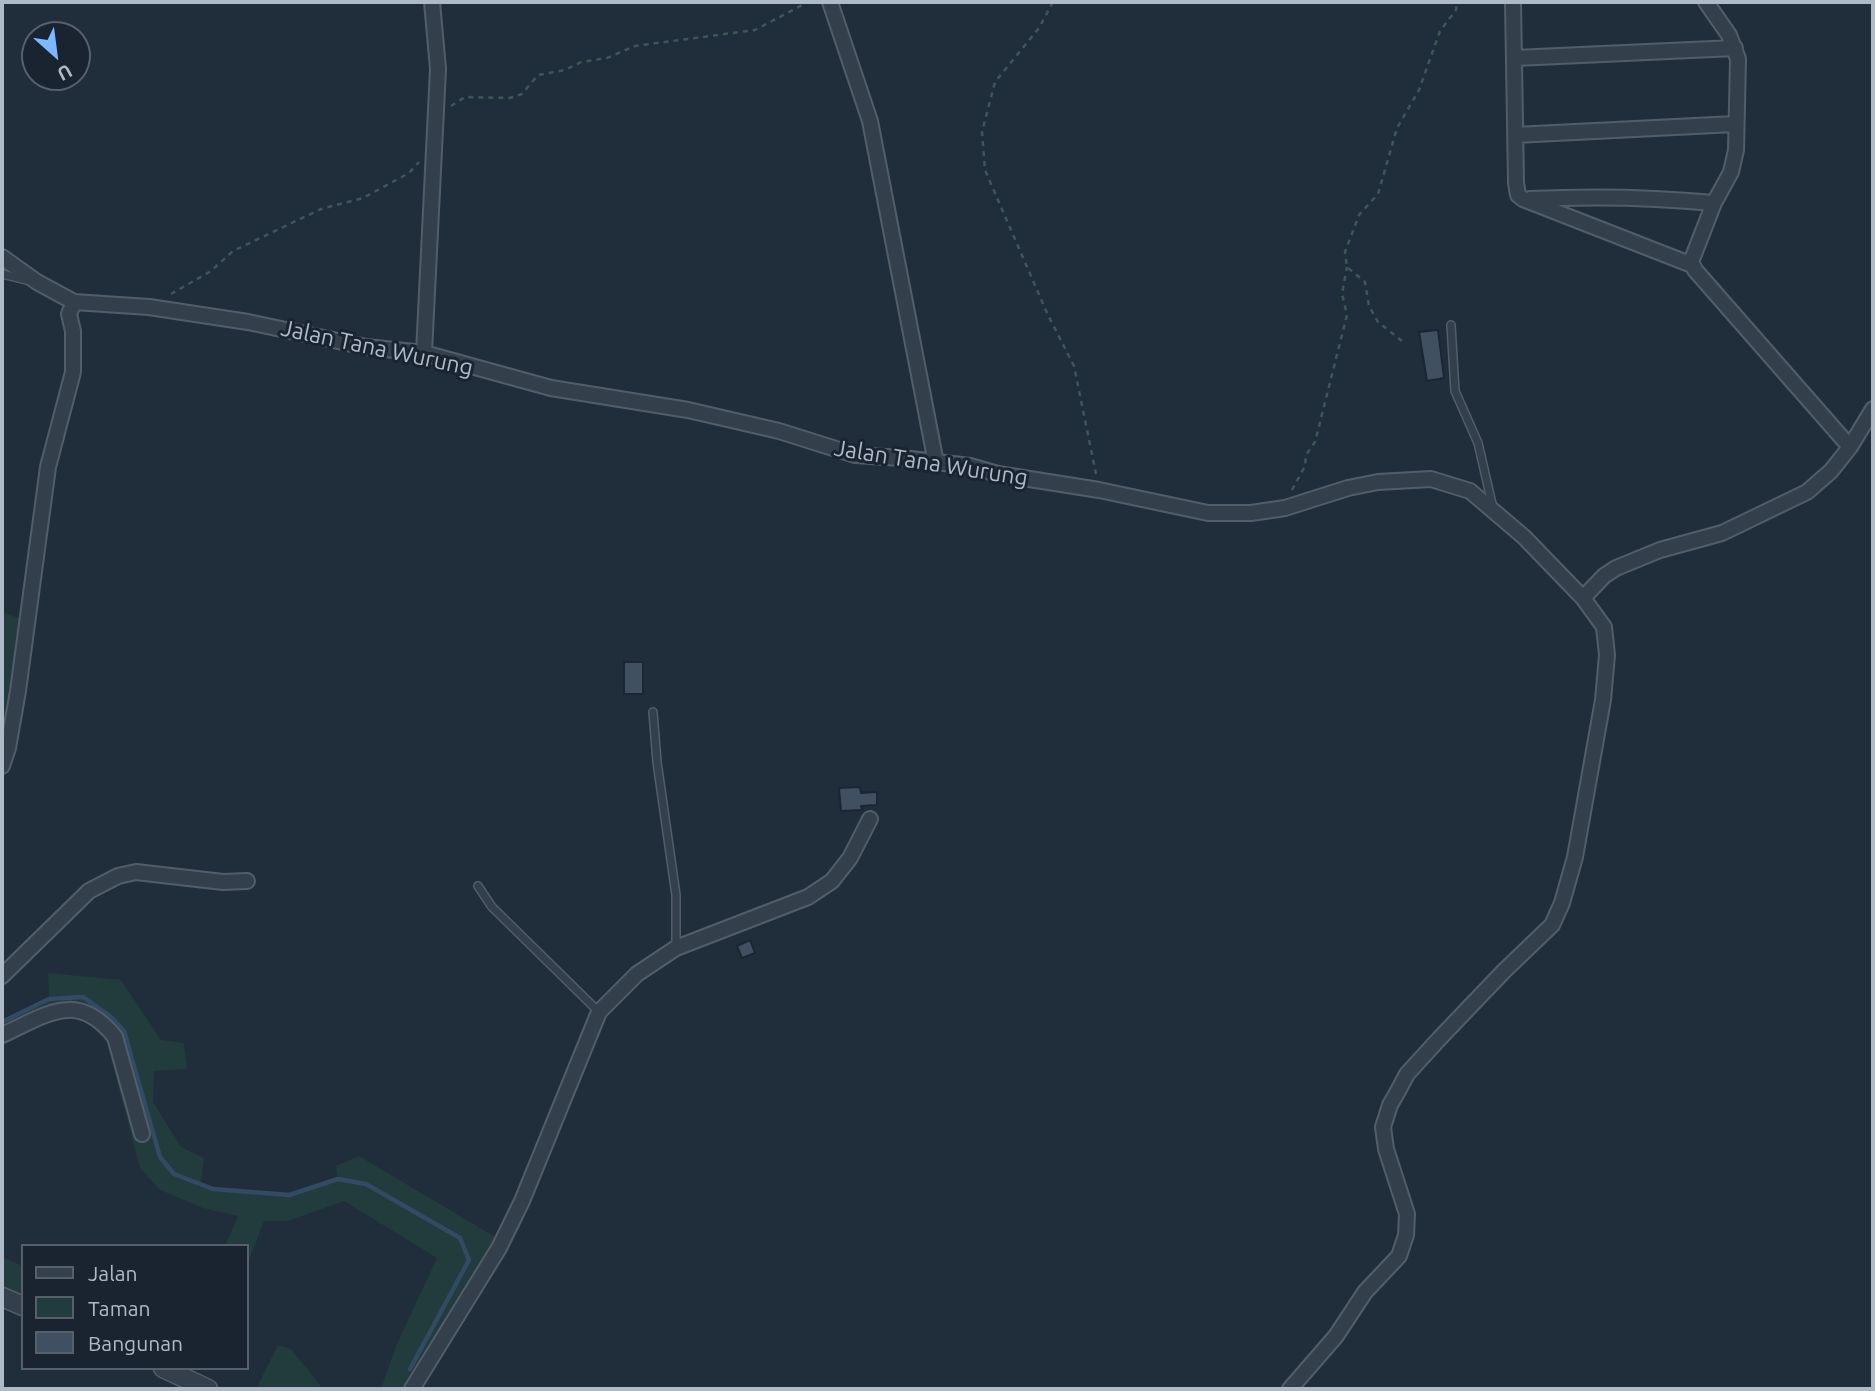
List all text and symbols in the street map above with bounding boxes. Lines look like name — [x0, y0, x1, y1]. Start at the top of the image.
north arrow — [21, 21, 91, 91]
text: U — [54, 60, 76, 86]
street label: Jalan Tana Wurung — [278, 314, 476, 382]
street label: Jalan Tana Wurung — [832, 434, 1030, 492]
legend — [21, 1244, 248, 1370]
text: Jalan — [88, 1261, 137, 1285]
text: Taman — [88, 1296, 151, 1320]
text: Bangunan — [88, 1331, 183, 1355]

